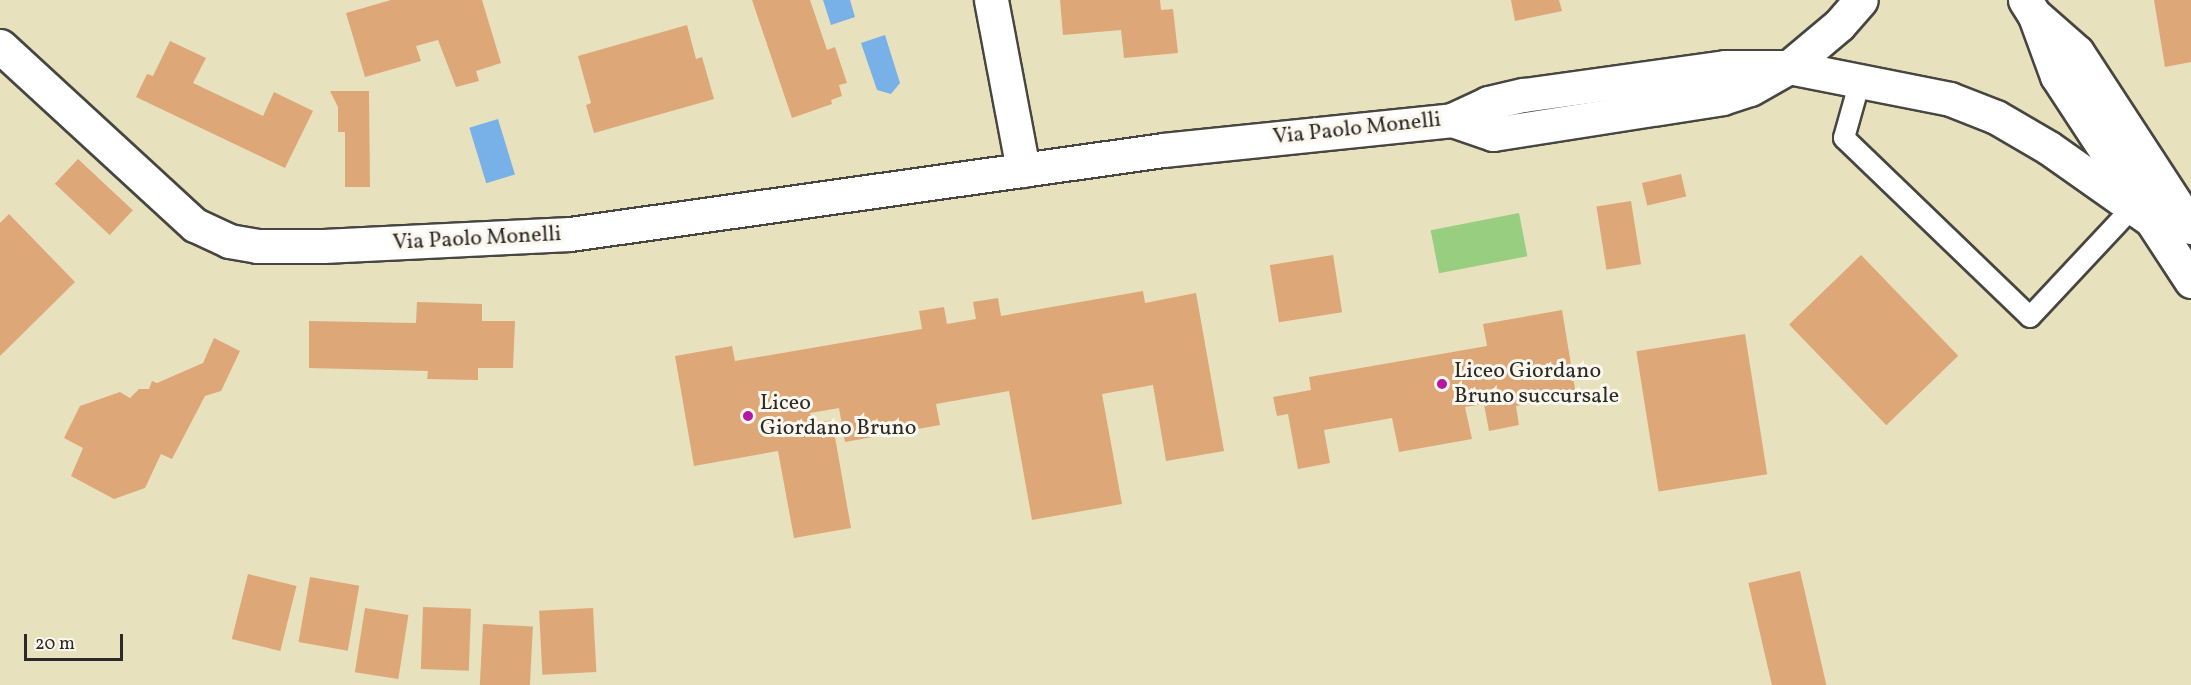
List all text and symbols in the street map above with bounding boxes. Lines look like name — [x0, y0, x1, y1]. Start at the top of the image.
street label: Via Paolo Monelli — [1272, 107, 1442, 151]
street label: Via Paolo Monelli — [392, 221, 562, 257]
place label: Liceo Giordano Bruno succursale — [1454, 358, 1619, 410]
marker: Liceo Giordano Bruno succursale — [1435, 377, 1449, 391]
place label: Liceo Giordano Bruno — [760, 390, 916, 442]
marker: Liceo Giordano Bruno — [741, 409, 755, 423]
scale bar — [27, 622, 126, 660]
text: 20 m — [35, 632, 75, 657]

